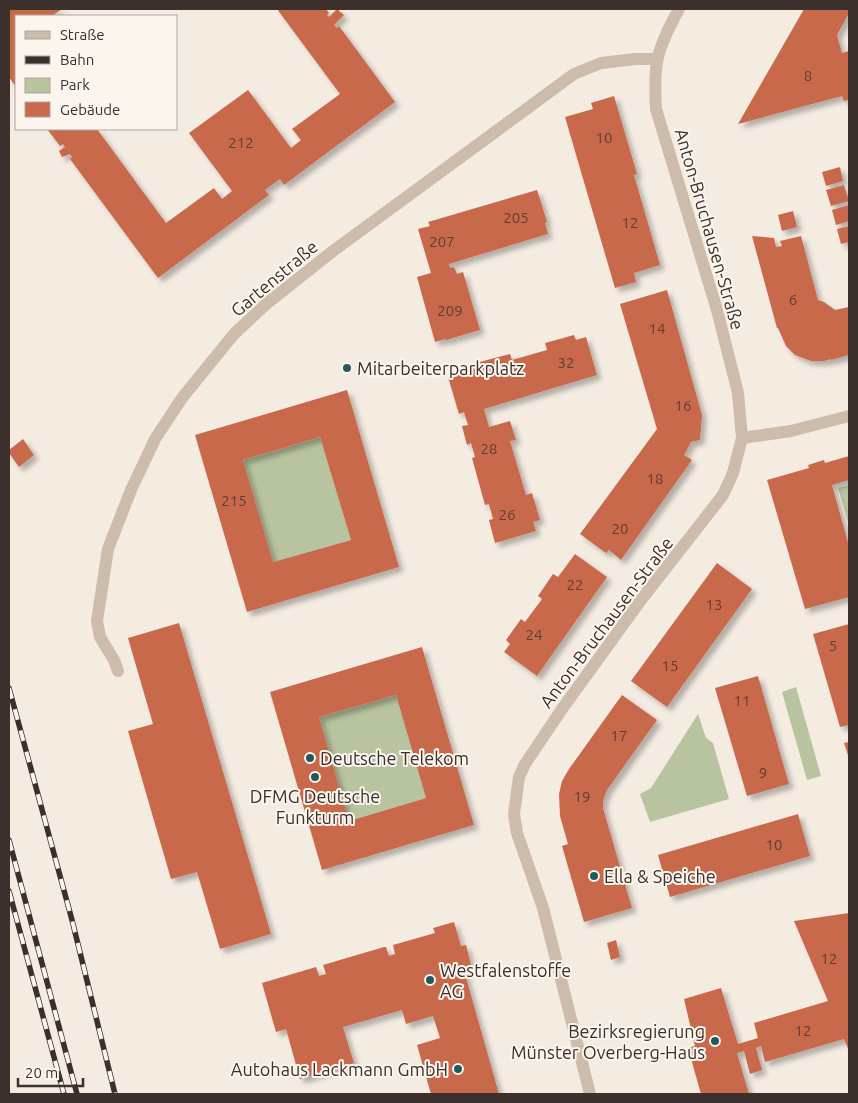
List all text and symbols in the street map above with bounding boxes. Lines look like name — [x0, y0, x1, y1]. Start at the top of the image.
legend — [15, 15, 178, 130]
text: Straße — [60, 26, 104, 43]
text: Bahn — [60, 51, 94, 68]
house number: 8 — [804, 67, 812, 84]
text: Park — [60, 76, 90, 93]
text: Gebäude — [60, 101, 120, 118]
street label: Anton-Bruchausen-Straße — [672, 126, 748, 332]
house number: 10 — [596, 129, 612, 146]
house number: 212 — [228, 134, 254, 151]
house number: 205 — [503, 209, 529, 226]
house number: 12 — [622, 214, 638, 231]
house number: 207 — [429, 233, 455, 250]
street label: Gartenstraße — [227, 236, 321, 320]
house number: 6 — [789, 291, 797, 308]
house number: 209 — [437, 302, 463, 319]
house number: 14 — [649, 320, 665, 337]
house number: 32 — [558, 354, 574, 371]
place label: Mitarbeiterparkplatz — [357, 358, 524, 378]
marker: Mitarbeiterparkplatz — [341, 362, 353, 374]
house number: 16 — [675, 397, 691, 414]
house number: 28 — [481, 440, 497, 457]
house number: 18 — [647, 470, 663, 487]
house number: 215 — [221, 492, 247, 509]
house number: 26 — [499, 506, 515, 523]
house number: 20 — [612, 520, 628, 537]
street label: Anton-Bruchausen-Straße — [535, 533, 677, 711]
house number: 22 — [567, 576, 583, 593]
house number: 13 — [706, 596, 722, 613]
house number: 24 — [526, 626, 542, 643]
house number: 5 — [829, 637, 837, 654]
house number: 15 — [662, 657, 678, 674]
house number: 11 — [734, 692, 750, 709]
house number: 17 — [611, 727, 627, 744]
place label: Deutsche Telekom — [320, 748, 469, 768]
marker: Deutsche Telekom — [304, 752, 316, 764]
house number: 9 — [759, 764, 767, 781]
marker: DFMG Deutsche Funkturm — [309, 771, 321, 783]
place label: DFMG Deutsche Funkturm — [250, 786, 380, 827]
house number: 19 — [574, 788, 590, 805]
house number: 10 — [766, 836, 782, 853]
place label: Ella & Speiche — [604, 866, 716, 886]
marker: Ella & Speiche — [588, 870, 600, 882]
house number: 12 — [821, 950, 837, 967]
place label: Westfalenstoffe AG — [440, 960, 571, 1001]
marker: Westfalenstoffe AG — [424, 974, 436, 986]
place label: Bezirksregierung Münster Overberg-Haus — [511, 1021, 705, 1062]
house number: 12 — [795, 1022, 811, 1039]
marker: Bezirksregierung Münster Overberg-Haus — [709, 1035, 721, 1047]
scale bar — [18, 1056, 82, 1088]
place label: Autohaus Lackmann GmbH — [231, 1059, 448, 1079]
marker: Autohaus Lackmann GmbH — [452, 1063, 464, 1075]
text: 20 m — [25, 1064, 58, 1081]

